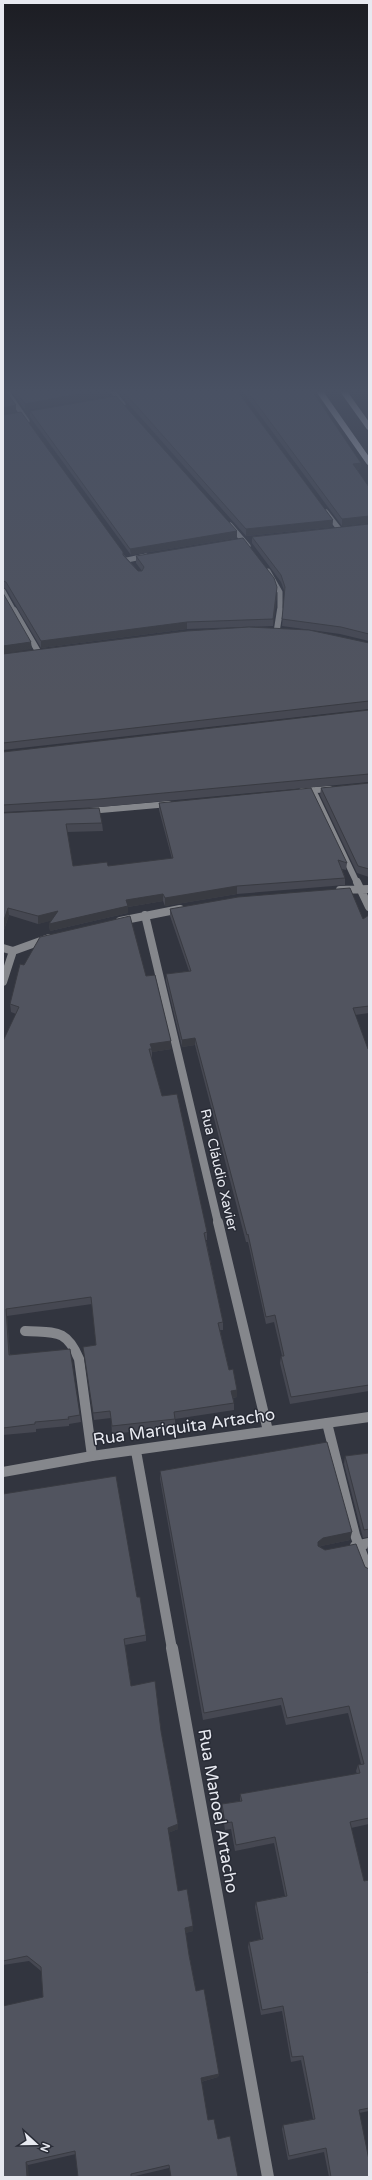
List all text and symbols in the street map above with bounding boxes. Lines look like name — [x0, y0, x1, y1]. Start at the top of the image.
street label: Rua Cláudio Xavier — [197, 1107, 242, 1234]
street label: Rua Mariquita Artacho — [92, 1404, 276, 1450]
street label: Rua Manoel Artacho — [193, 1727, 243, 1895]
north arrow — [16, 2124, 56, 2164]
text: N — [37, 2141, 53, 2154]

